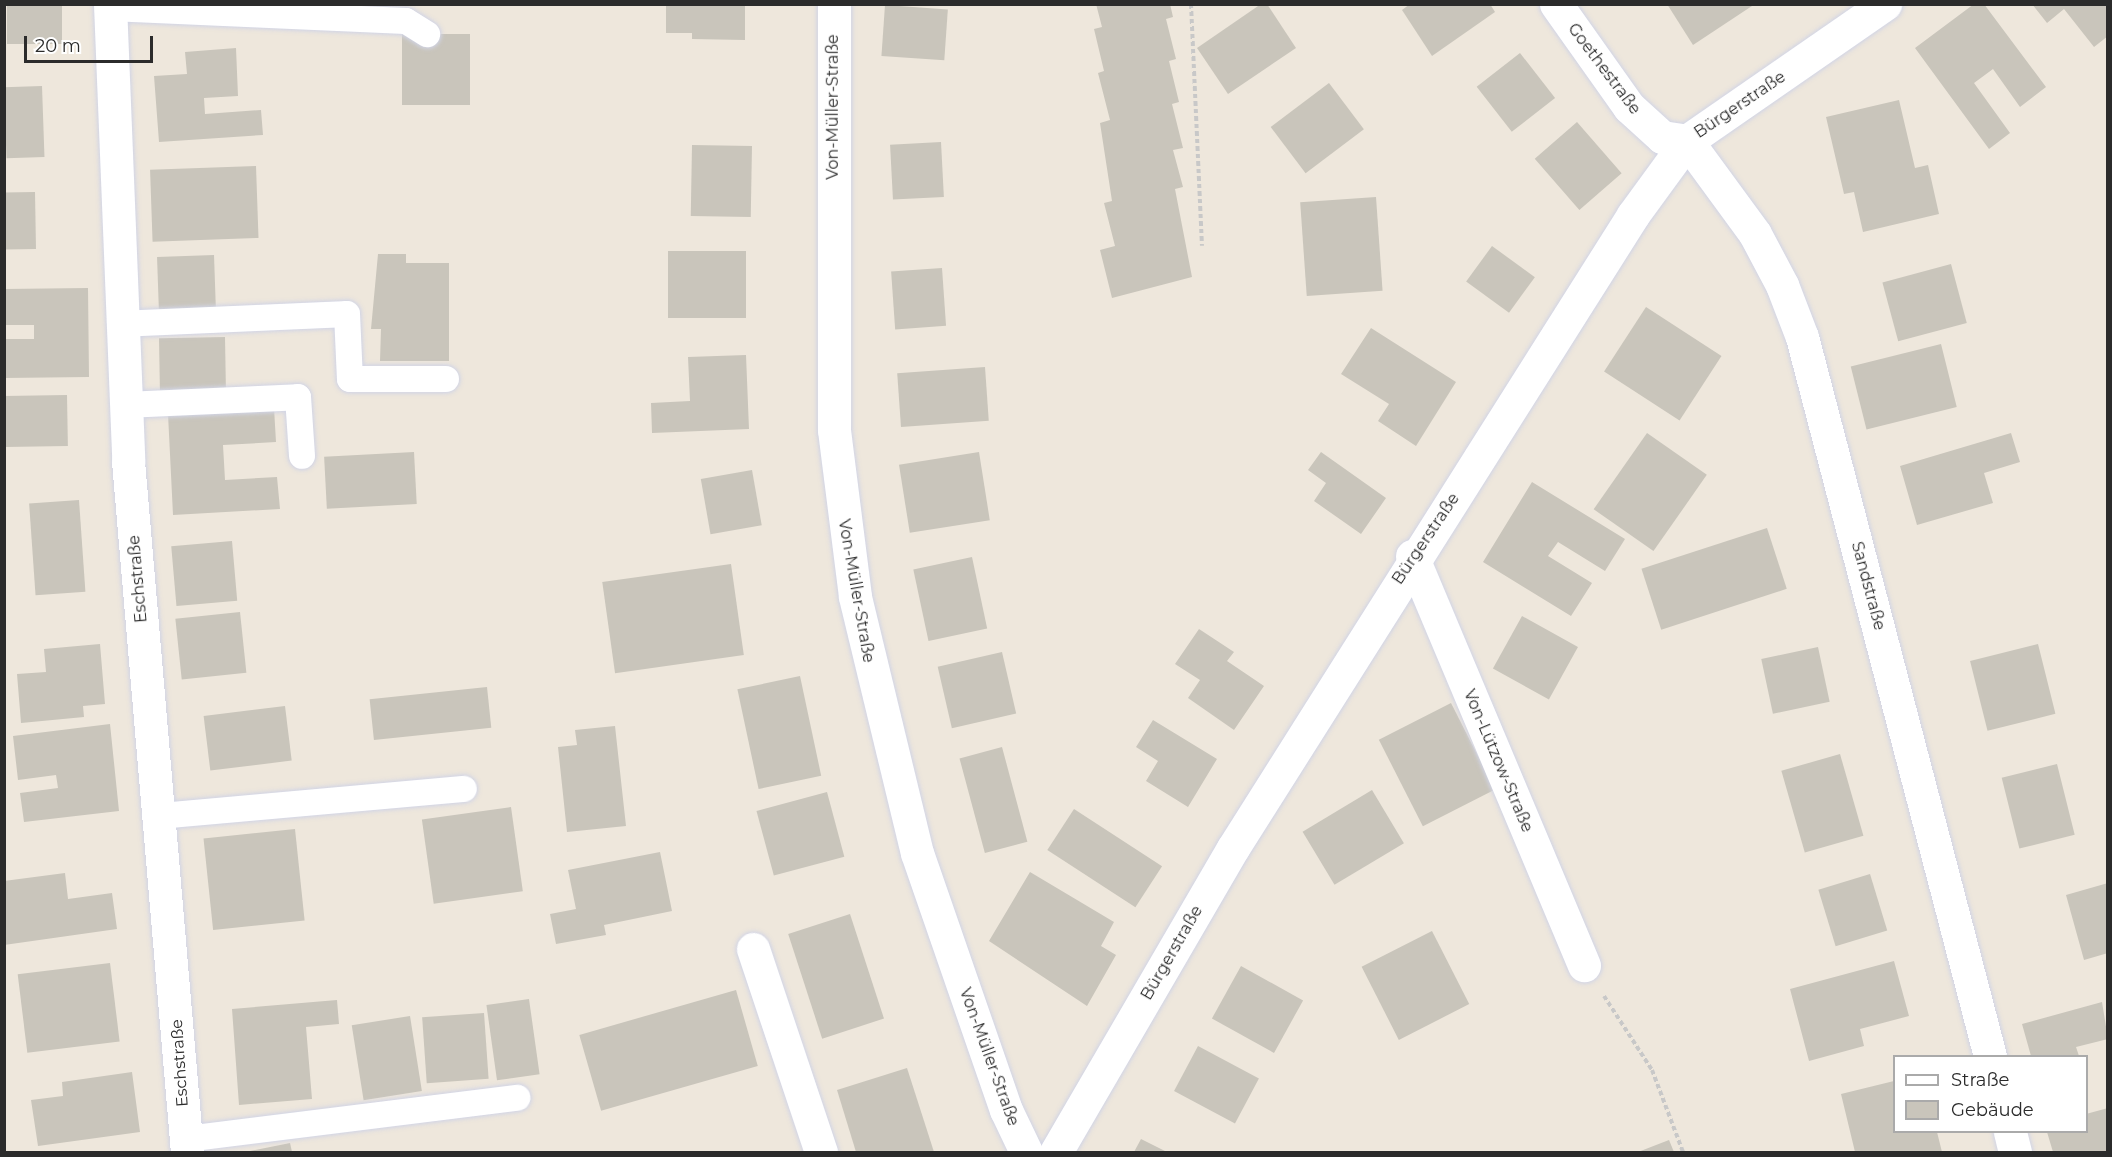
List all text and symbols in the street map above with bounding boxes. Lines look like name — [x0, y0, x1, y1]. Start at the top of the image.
street label: Goethestraße — [1564, 20, 1644, 118]
scale bar — [27, 24, 156, 62]
street label: Von-Müller-Straße — [823, 34, 843, 180]
text: 20 m — [35, 35, 81, 57]
street label: Bürgerstraße — [1691, 67, 1789, 143]
street label: Bürgerstraße — [1388, 490, 1464, 588]
street label: Von-Müller-Straße — [834, 518, 878, 664]
street label: Eschstraße — [125, 534, 151, 624]
street label: Sandstraße — [1847, 540, 1889, 632]
street label: Von-Lützow-Straße — [1459, 687, 1537, 835]
street label: Bürgerstraße — [1137, 902, 1207, 1004]
street label: Von-Müller-Straße — [955, 985, 1023, 1129]
street label: Eschstraße — [167, 1018, 193, 1108]
legend — [1893, 1055, 2088, 1133]
text: Straße — [1951, 1069, 2009, 1091]
text: Gebäude — [1951, 1099, 2034, 1121]

